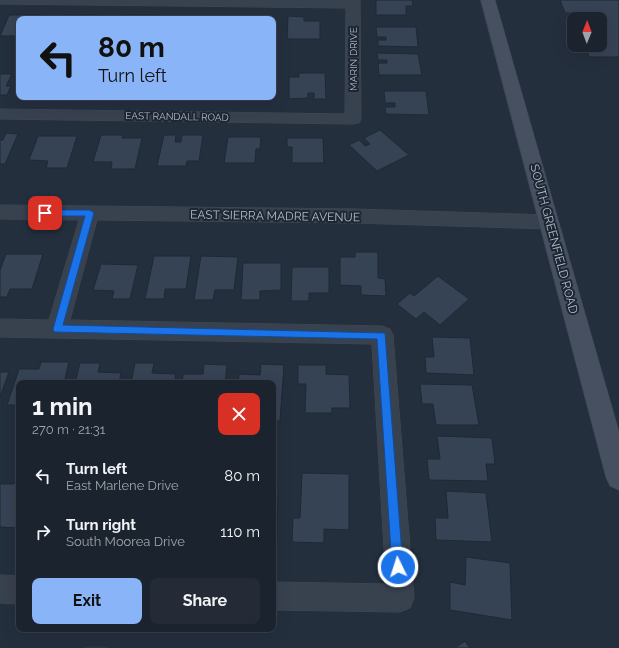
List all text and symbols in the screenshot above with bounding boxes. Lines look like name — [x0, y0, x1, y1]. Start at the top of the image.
north arrow — [567, 12, 607, 52]
map controls — [567, 12, 607, 52]
street label: MARIN DRIVE — [348, 27, 359, 91]
text: 80 m — [98, 31, 165, 64]
icon: left — [32, 32, 84, 84]
text: Turn left — [98, 65, 167, 86]
street label: EAST RANDALL ROAD — [125, 110, 229, 123]
street label: SOUTH GREENFIELD ROAD — [527, 163, 581, 316]
pin — [28, 196, 62, 230]
icon: arrive — [34, 202, 56, 224]
street label: EAST SIERRA MADRE AVENUE — [190, 208, 360, 224]
text: 1 min — [32, 392, 93, 421]
button: close — [218, 393, 260, 435]
text: 270 m · 21:31 — [32, 422, 105, 437]
text: Turn left — [66, 460, 127, 478]
icon: left — [32, 465, 54, 487]
text: 80 m — [224, 467, 260, 485]
text: East Marlene Drive — [66, 478, 179, 493]
text: Turn right — [66, 516, 136, 534]
icon: right — [32, 521, 54, 543]
text: 110 m — [220, 523, 260, 541]
text: South Moorea Drive — [66, 534, 185, 549]
position arrow — [377, 546, 419, 588]
button: Exit — [32, 578, 142, 624]
button: Share — [150, 578, 260, 624]

